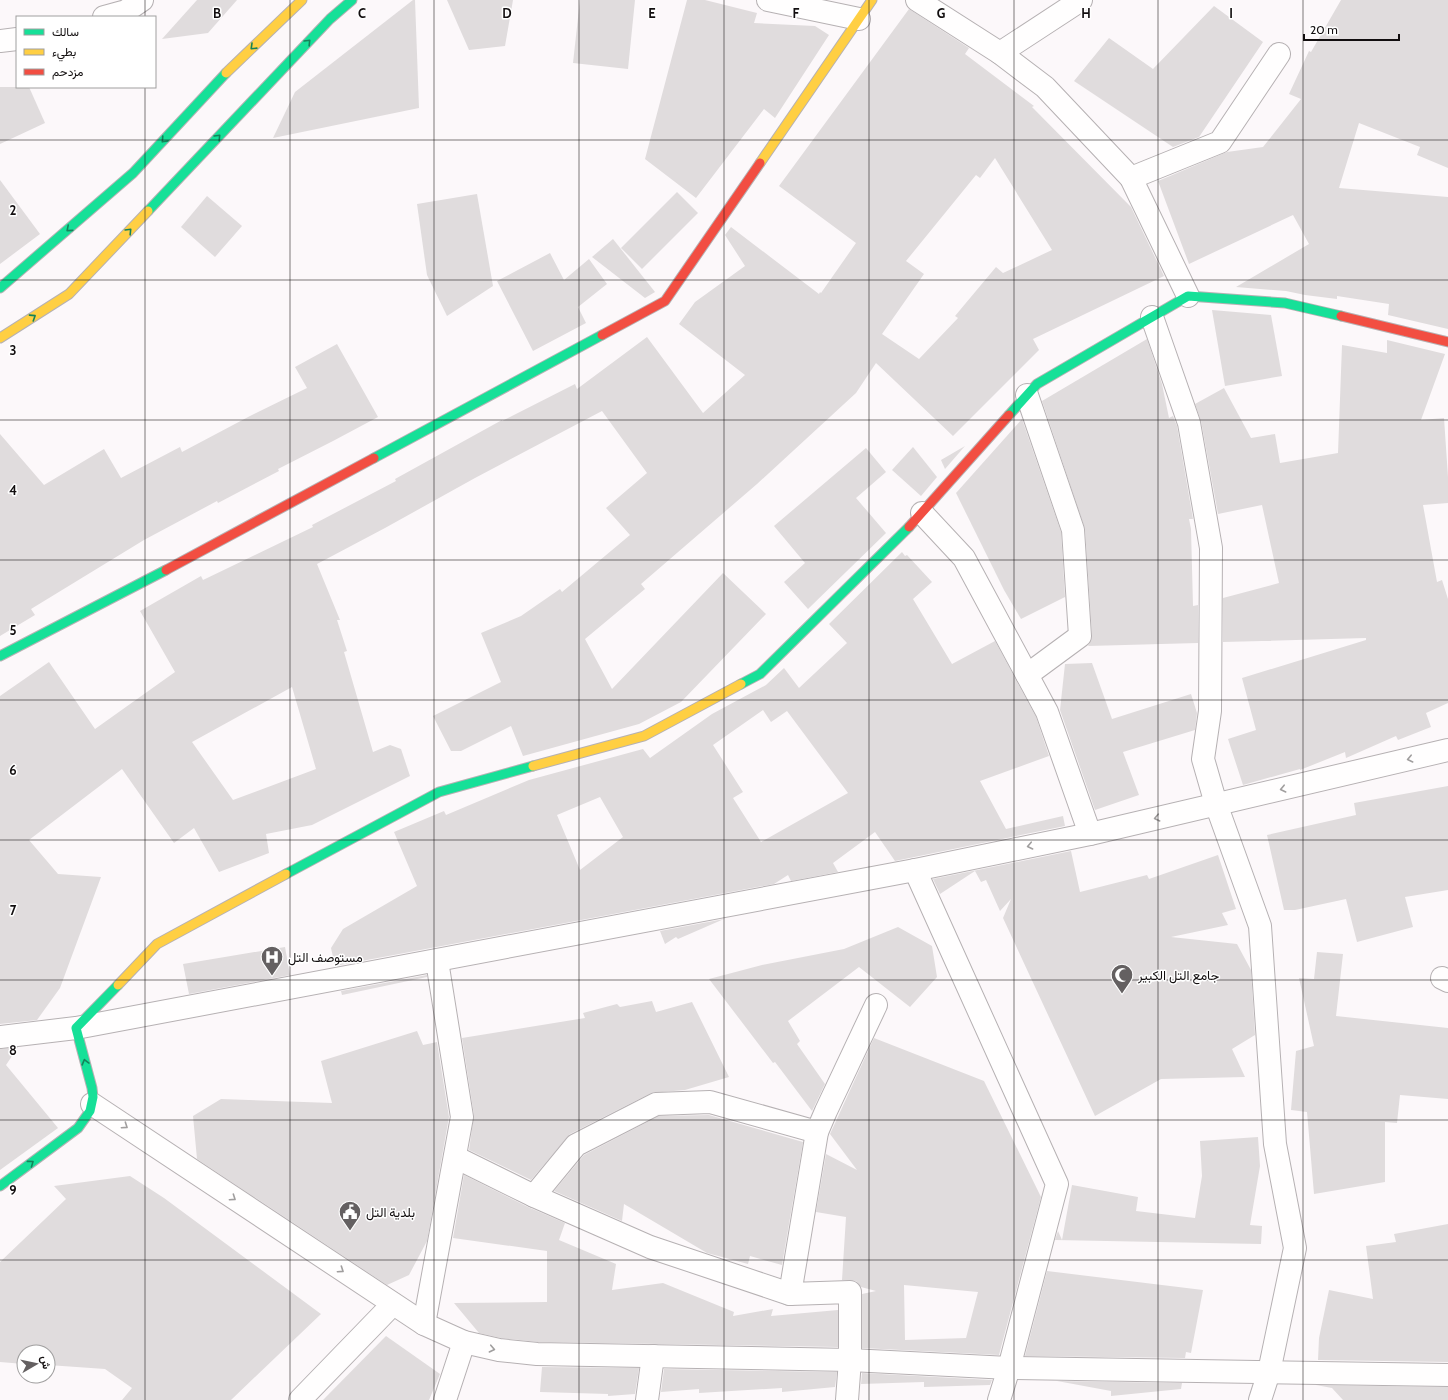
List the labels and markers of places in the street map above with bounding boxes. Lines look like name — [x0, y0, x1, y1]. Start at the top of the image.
hospital icon: مستوصف التل — [259, 944, 285, 977]
place label: مستوصف التل — [288, 949, 363, 966]
mosque icon: جامع التل الكبير — [1109, 962, 1135, 995]
place label: جامع التل الكبير — [1137, 967, 1220, 985]
public building icon: بلدية التل — [337, 1199, 363, 1232]
place label: بلدية التل — [366, 1204, 415, 1221]

